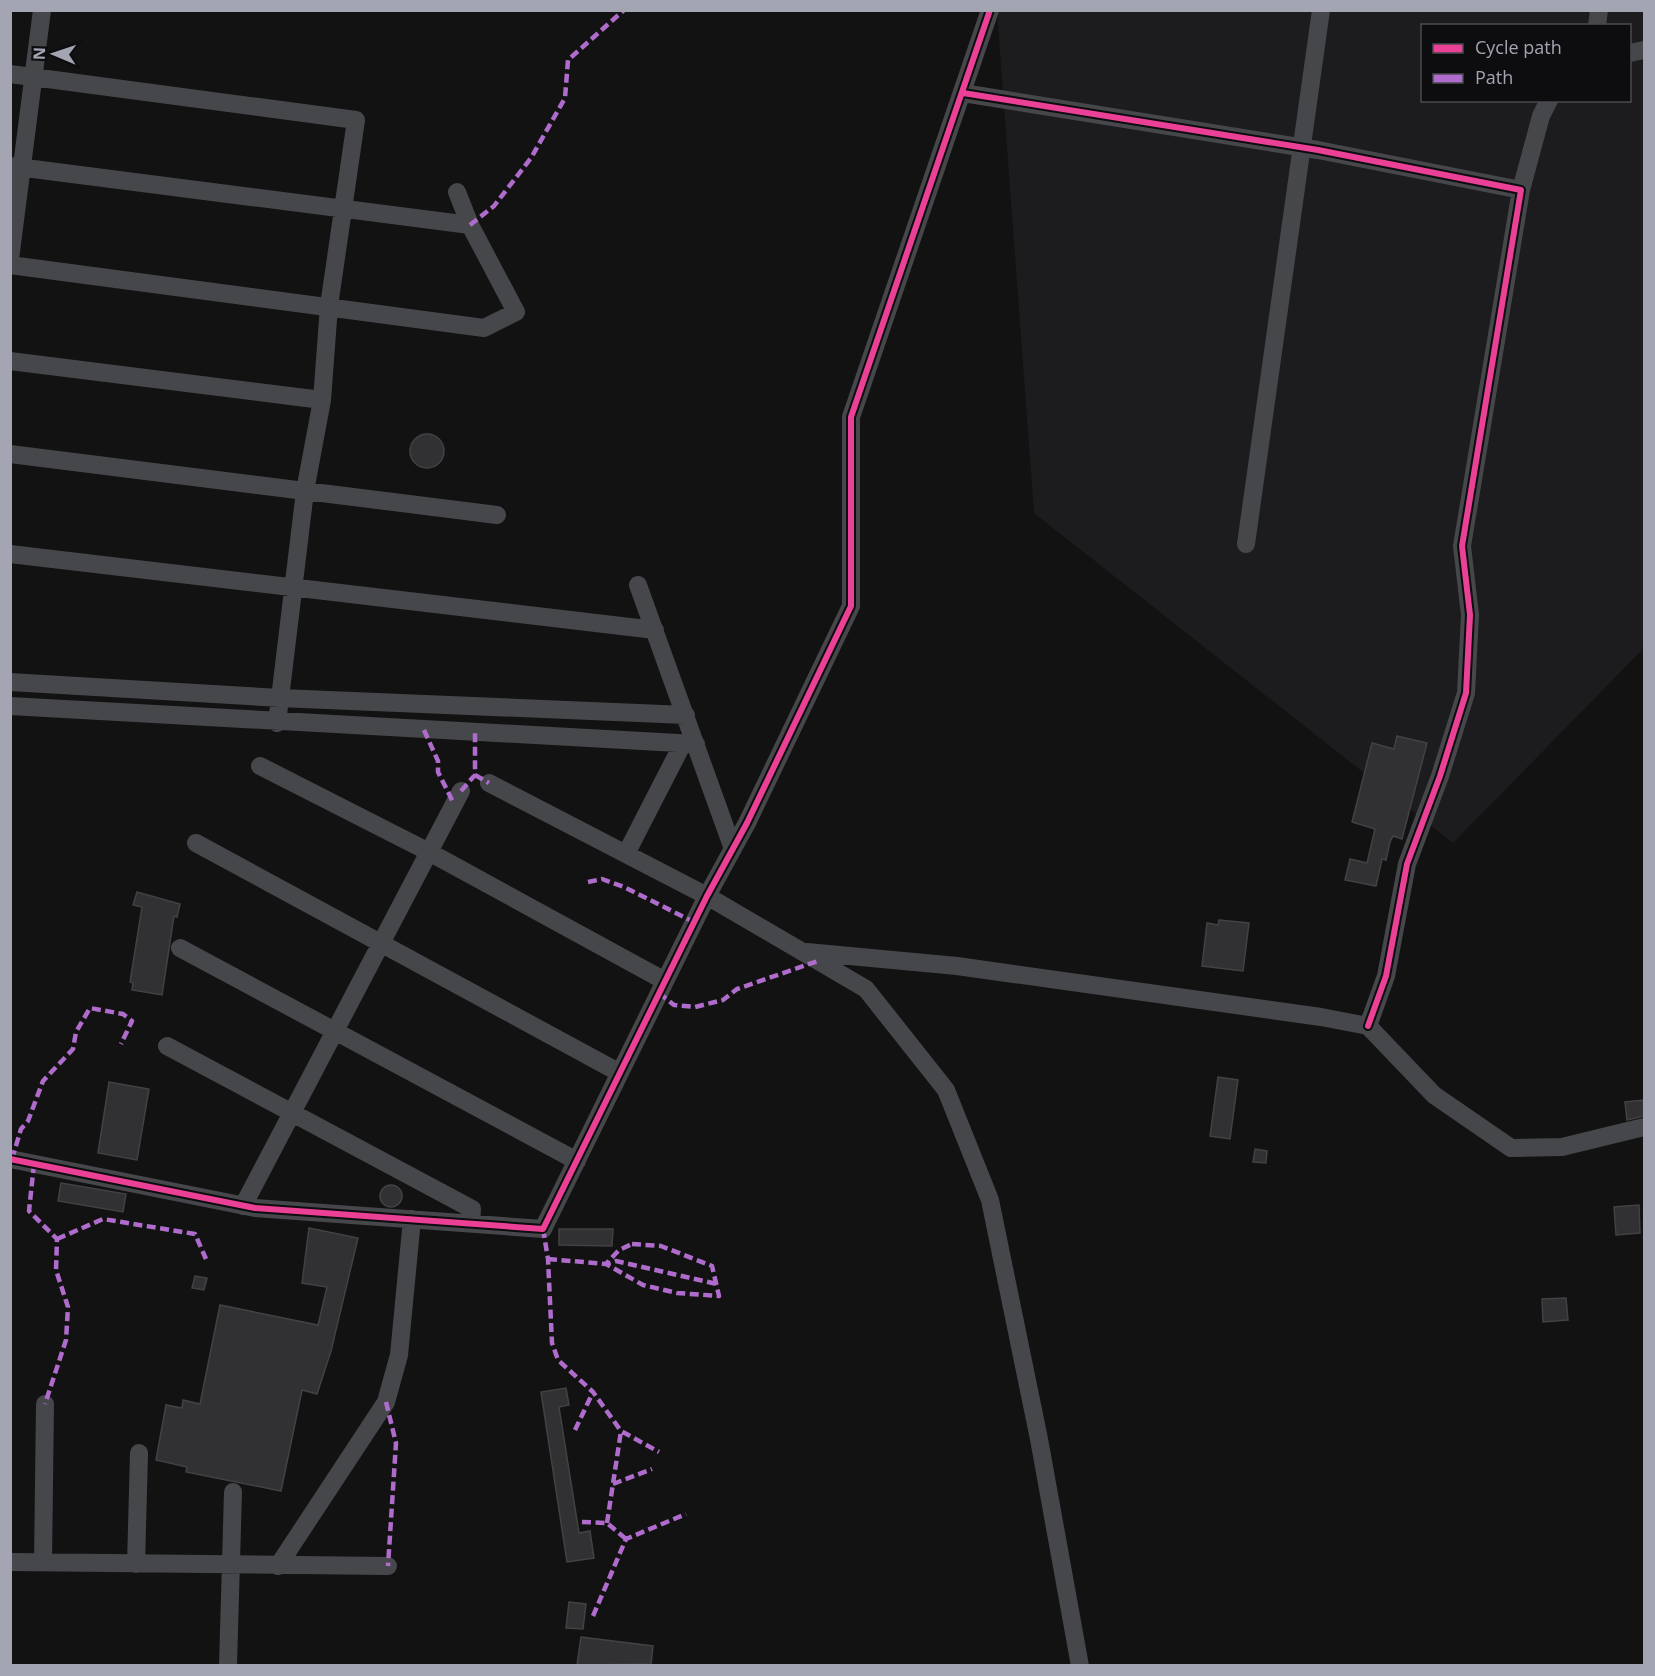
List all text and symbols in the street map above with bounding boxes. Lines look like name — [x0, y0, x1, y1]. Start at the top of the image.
north arrow — [24, 24, 84, 84]
legend — [1421, 24, 1631, 102]
text: Cycle path — [1475, 35, 1562, 59]
text: N — [28, 47, 50, 60]
text: Path — [1475, 65, 1513, 89]

